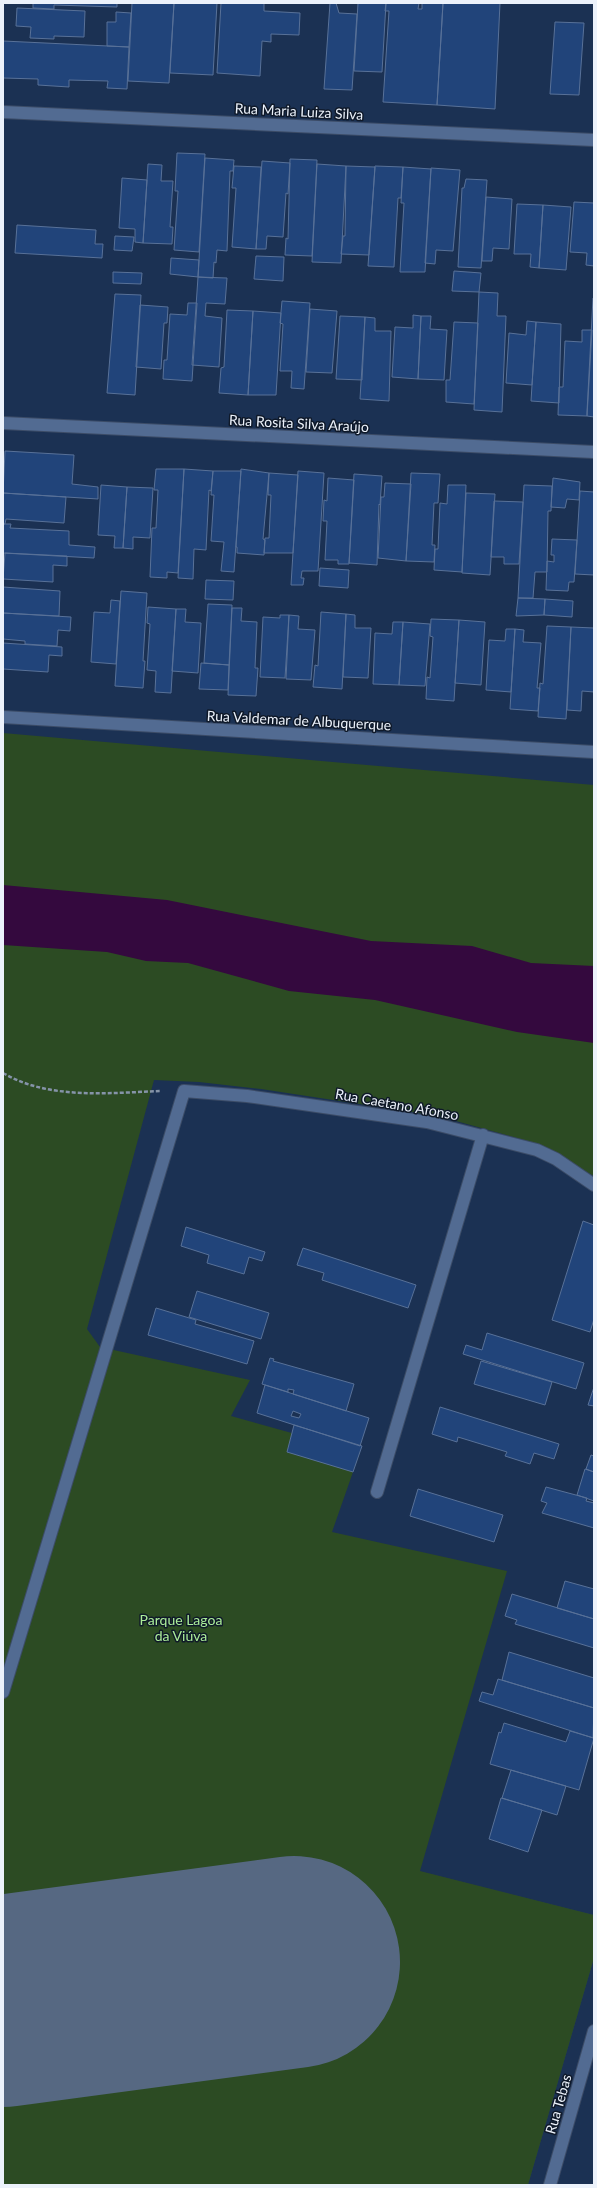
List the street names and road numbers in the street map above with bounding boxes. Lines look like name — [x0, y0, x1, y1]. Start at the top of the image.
street label: Rua Maria Luiza Silva — [234, 99, 364, 123]
street label: Rua Rosita Silva Araújo — [229, 411, 369, 435]
street label: Rua Valdemar de Albuquerque — [206, 707, 392, 733]
street label: Rua Caetano Afonso — [334, 1085, 460, 1123]
street label: Rua Tebas — [541, 2072, 575, 2136]

